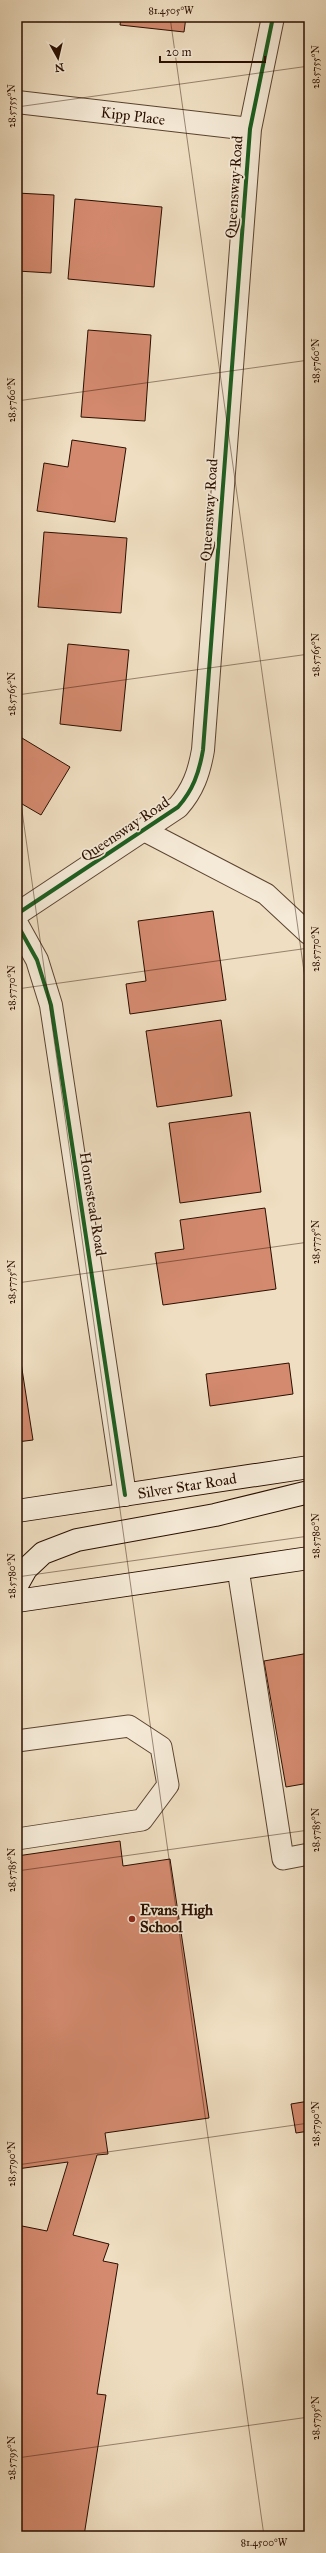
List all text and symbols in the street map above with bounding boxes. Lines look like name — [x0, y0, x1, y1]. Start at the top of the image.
text: 81.4505°W — [148, 5, 194, 17]
north arrow — [38, 38, 78, 78]
scale bar — [160, 38, 265, 64]
text: 20 m — [166, 45, 192, 59]
text: 28.5755°N — [310, 45, 322, 89]
text: N — [53, 60, 65, 75]
text: 28.5755°N — [6, 84, 18, 128]
street label: Kipp Place — [100, 103, 166, 129]
street label: Queensway Road — [221, 135, 247, 239]
text: 28.5760°N — [310, 338, 322, 384]
text: 28.5760°N — [6, 377, 18, 423]
street label: Queensway Road — [196, 458, 222, 562]
text: 28.5765°N — [310, 632, 322, 677]
text: 28.5765°N — [6, 671, 18, 716]
street label: Queensway Road — [77, 793, 173, 865]
text: 28.5770°N — [310, 926, 322, 972]
text: 28.5770°N — [6, 965, 18, 1011]
street label: Homestead Road — [76, 1151, 110, 1258]
text: 28.5775°N — [310, 1219, 322, 1264]
text: 28.5775°N — [6, 1259, 18, 1304]
street label: Silver Star Road — [136, 1469, 238, 1503]
text: 28.5780°N — [310, 1513, 322, 1559]
text: 28.5780°N — [6, 1553, 18, 1599]
text: 28.5785°N — [310, 1807, 322, 1852]
text: 28.5785°N — [6, 1847, 18, 1892]
place label: Evans High School — [140, 1901, 214, 1936]
marker: Evans High School — [127, 1914, 137, 1924]
text: 28.5790°N — [310, 2101, 322, 2147]
text: 28.5790°N — [6, 2141, 18, 2187]
text: 28.5795°N — [310, 2395, 322, 2440]
text: 28.5795°N — [6, 2435, 18, 2480]
text: 81.4500°W — [241, 2537, 288, 2549]

